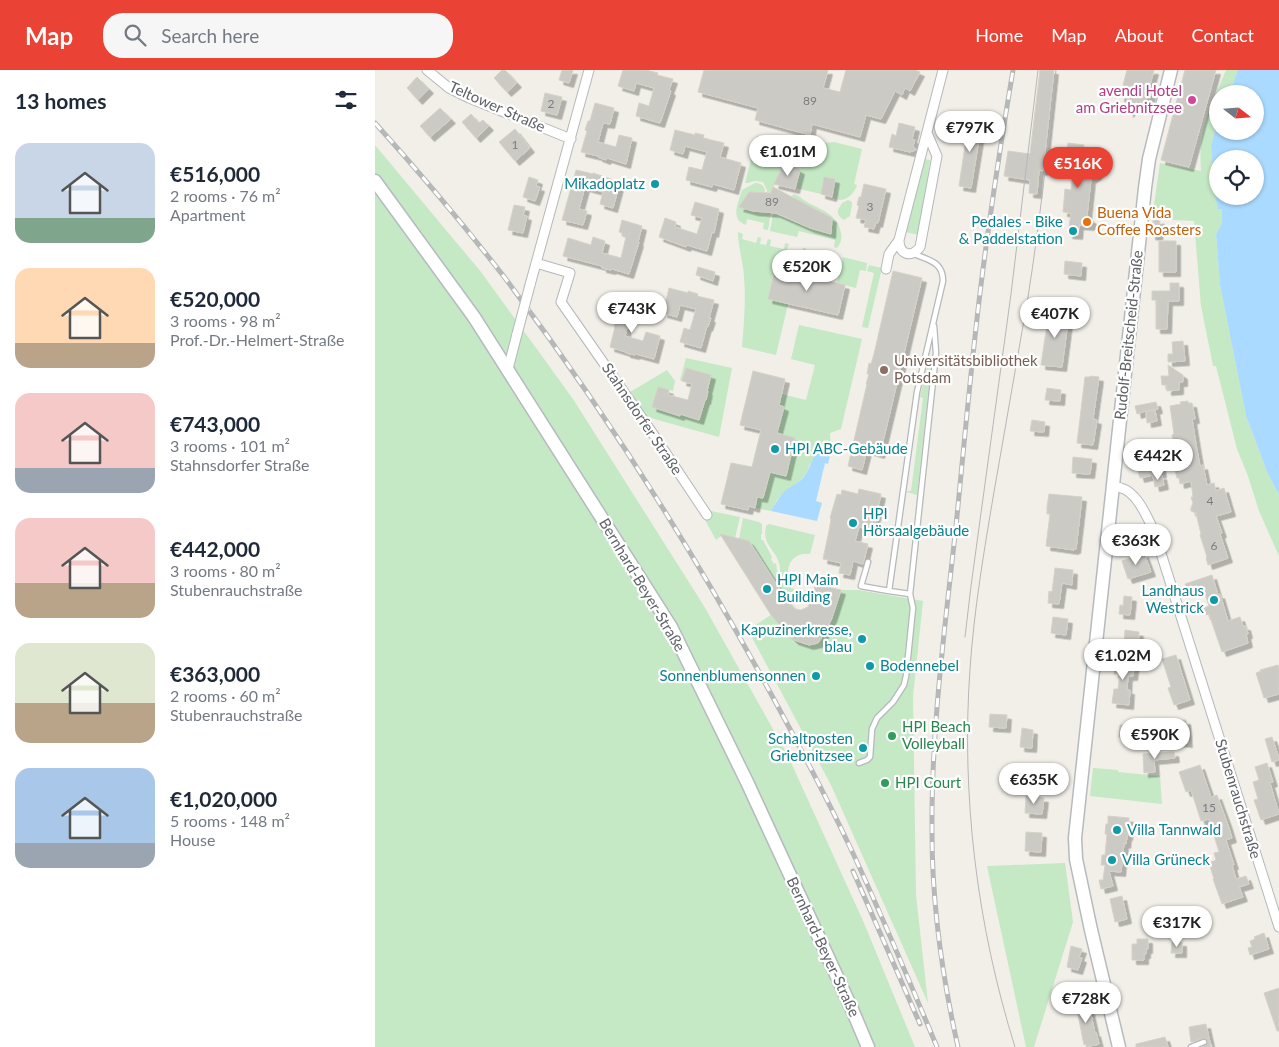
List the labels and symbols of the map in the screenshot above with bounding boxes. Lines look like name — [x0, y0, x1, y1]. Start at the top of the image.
street label: Teltower Straße — [447, 77, 548, 135]
place label: avendi Hotel am Griebnitzsee — [1076, 81, 1182, 116]
north arrow — [1209, 85, 1264, 140]
house number: 89 — [803, 93, 817, 108]
marker: avendi Hotel am Griebnitzsee — [1186, 94, 1198, 106]
house number: 2 — [548, 96, 555, 111]
pin: €797K — [935, 111, 1005, 153]
pin: €1.01M — [747, 134, 829, 177]
house number: 1 — [512, 137, 519, 152]
pin: €516K — [1043, 146, 1113, 189]
place label: Mikadoplatz — [564, 174, 645, 192]
marker: Mikadoplatz — [649, 178, 661, 190]
house number: 89 — [765, 194, 779, 209]
house number: 3 — [867, 199, 874, 214]
place label: Buena Vida Coffee Roasters — [1097, 203, 1201, 238]
place label: Pedales - Bike & Paddelstation — [959, 212, 1063, 247]
marker: Buena Vida Coffee Roasters — [1081, 216, 1093, 228]
marker: Pedales - Bike & Paddelstation — [1067, 225, 1079, 237]
street label: Rudolf-Breitscheid-Straße — [1110, 249, 1146, 420]
pin: €520K — [772, 250, 842, 292]
pin: €743K — [597, 292, 667, 334]
pin: €407K — [1020, 296, 1090, 339]
place label: Universitätsbibliothek Potsdam — [894, 351, 1038, 386]
street label: Stahnsdorfer Straße — [599, 359, 687, 478]
marker: Universitätsbibliothek Potsdam — [878, 364, 890, 376]
pin: €442K — [1123, 438, 1193, 481]
place label: HPI ABC-Gebäude — [785, 439, 908, 457]
marker: HPI ABC-Gebäude — [769, 443, 781, 455]
house number: 4 — [1207, 493, 1214, 508]
place label: HPI Hörsaalgebäude — [863, 504, 969, 539]
street label: Bernhard-Beyer-Straße — [596, 515, 690, 654]
marker: HPI Hörsaalgebäude — [847, 517, 859, 529]
pin: €363K — [1101, 524, 1171, 566]
house number: 6 — [1211, 538, 1218, 553]
place label: HPI Main Building — [777, 570, 839, 605]
place label: Landhaus Westrick — [1141, 581, 1204, 616]
marker: HPI Main Building — [761, 583, 773, 595]
marker: Landhaus Westrick — [1208, 594, 1220, 606]
place label: Kapuzinerkresse, blau — [741, 620, 852, 655]
marker: Kapuzinerkresse, blau — [856, 633, 868, 645]
pin: €1.02M — [1082, 638, 1164, 681]
place label: Bodennebel — [880, 656, 959, 674]
marker: Bodennebel — [864, 660, 876, 672]
place label: Sonnenblumensonnen — [659, 666, 806, 684]
marker: Sonnenblumensonnen — [810, 670, 822, 682]
place label: HPI Beach Volleyball — [902, 717, 971, 752]
pin: €590K — [1120, 718, 1190, 760]
place label: Schaltposten Griebnitzsee — [768, 729, 853, 764]
marker: HPI Beach Volleyball — [886, 730, 898, 742]
street label: Stubenrauchstraße — [1212, 737, 1266, 861]
marker: Schaltposten Griebnitzsee — [857, 742, 869, 754]
pin: €635K — [999, 762, 1069, 805]
place label: HPI Court — [895, 773, 962, 791]
marker: HPI Court — [879, 777, 891, 789]
house number: 15 — [1202, 800, 1216, 815]
place label: Villa Tannwald — [1127, 820, 1221, 838]
marker: Villa Tannwald — [1111, 824, 1123, 836]
place label: Villa Grüneck — [1122, 850, 1210, 868]
marker: Villa Grüneck — [1106, 854, 1118, 866]
street label: Bernhard-Beyer-Straße — [784, 874, 864, 1019]
pin: €317K — [1142, 906, 1212, 948]
pin: €728K — [1051, 982, 1121, 1024]

